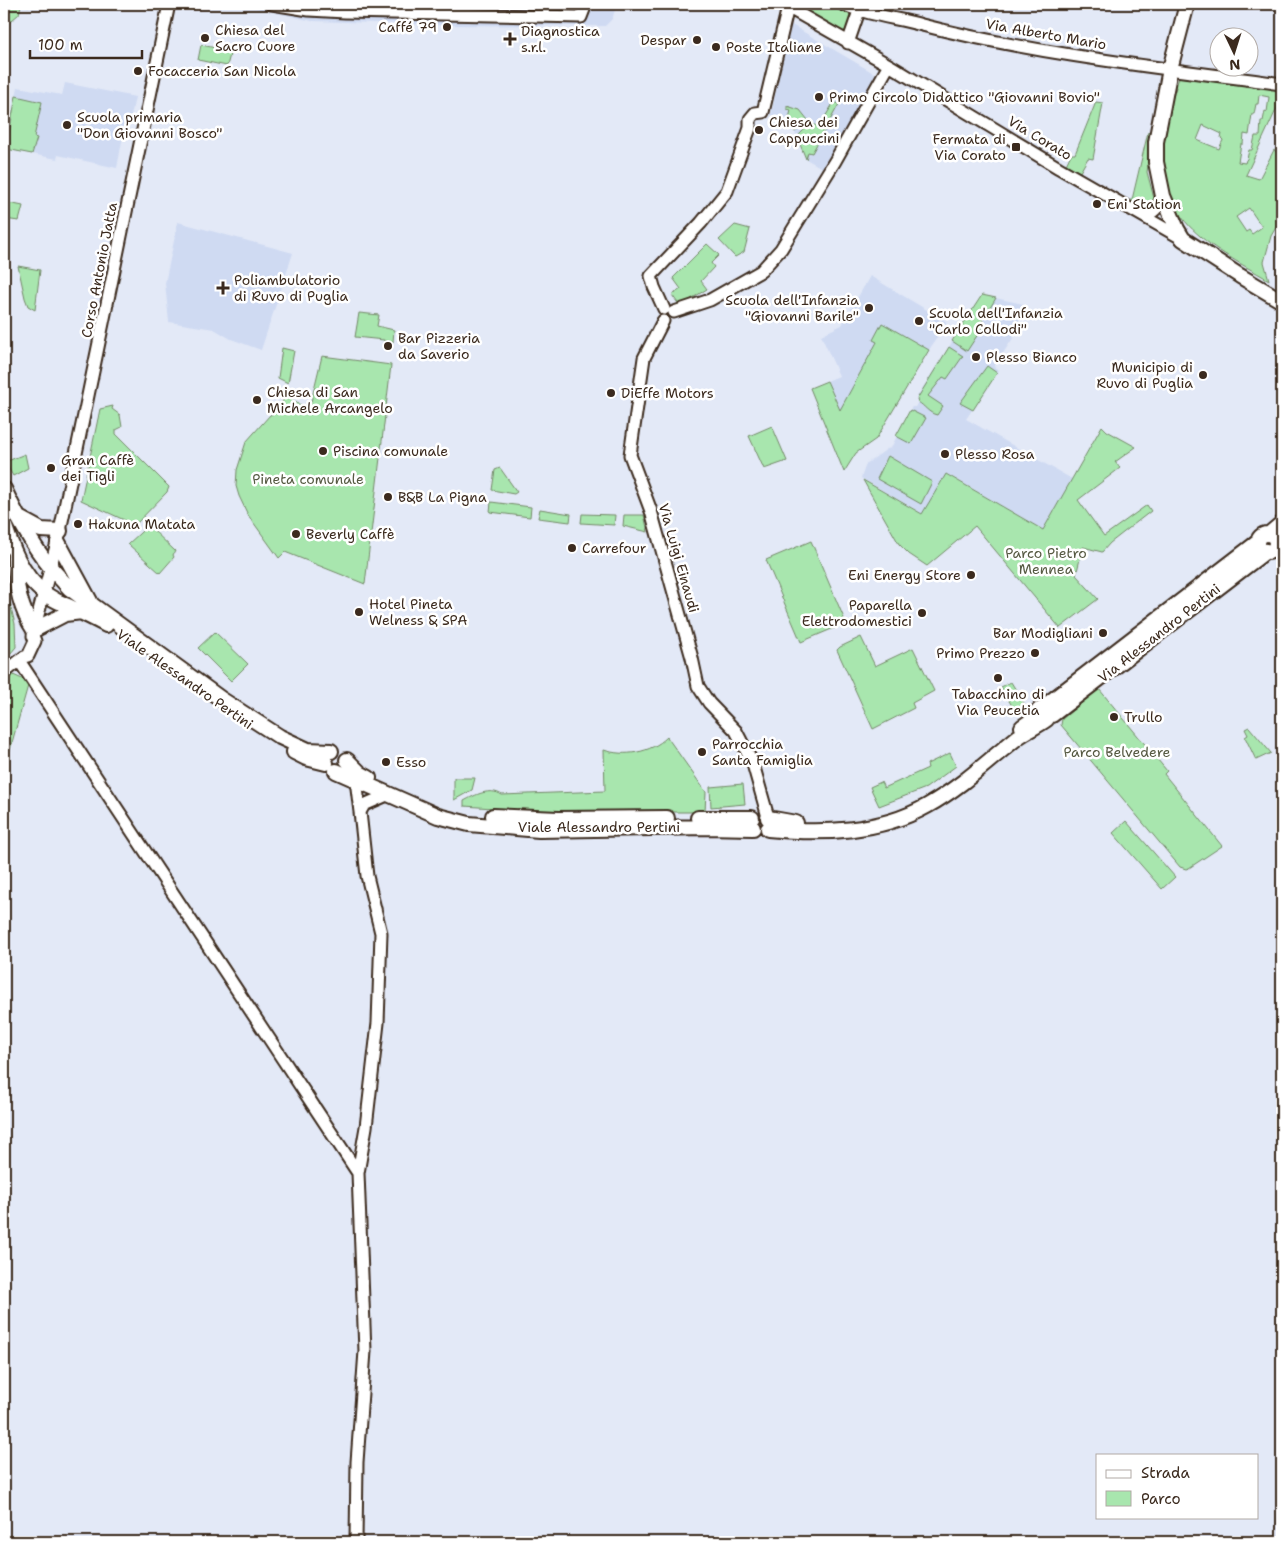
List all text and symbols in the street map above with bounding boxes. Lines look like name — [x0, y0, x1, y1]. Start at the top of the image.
street label: Via Alberto Mario — [984, 15, 1108, 53]
place label: Caffé 79 — [378, 18, 437, 36]
place label: Chiesa del Sacro Cuore — [215, 21, 295, 55]
marker: Caffé 79 — [441, 21, 453, 33]
place label: Diagnostica s.r.l. — [521, 22, 600, 56]
scale bar — [30, 28, 142, 60]
north arrow — [1208, 28, 1258, 78]
place label: Despar — [640, 31, 687, 49]
marker: Chiesa del Sacro Cuore — [199, 32, 211, 44]
marker: Diagnostica s.r.l. — [503, 32, 517, 46]
marker: Despar — [691, 34, 703, 46]
text: 100 m — [38, 35, 83, 55]
place label: Poste Italiane — [726, 38, 822, 56]
marker: Poste Italiane — [710, 41, 722, 53]
text: N — [1229, 56, 1241, 74]
place label: Focacceria San Nicola — [148, 62, 296, 80]
marker: Focacceria San Nicola — [132, 65, 144, 77]
place label: Primo Circolo Didattico "Giovanni Bovio" — [829, 88, 1100, 106]
marker: Primo Circolo Didattico "Giovanni Bovio" — [813, 91, 825, 103]
place label: Scuola primaria "Don Giovanni Bosco" — [77, 108, 222, 142]
street label: Via Corato — [1005, 112, 1075, 164]
place label: Chiesa dei Cappuccini — [769, 113, 839, 147]
marker: Scuola primaria "Don Giovanni Bosco" — [61, 119, 73, 131]
marker: Chiesa dei Cappuccini — [753, 124, 765, 136]
place label: Fermata di Via Corato — [932, 130, 1006, 164]
marker: Fermata di Via Corato — [1010, 141, 1022, 153]
place label: Eni Station — [1107, 195, 1182, 213]
marker: Eni Station — [1091, 198, 1103, 210]
street label: Corso Antonio Jatta — [77, 200, 121, 339]
place label: Poliambulatorio di Ruvo di Puglia — [234, 271, 348, 305]
marker: Poliambulatorio di Ruvo di Puglia — [216, 281, 230, 295]
place label: Scuola dell'Infanzia "Giovanni Barile" — [725, 291, 859, 325]
marker: Scuola dell'Infanzia "Giovanni Barile" — [863, 302, 875, 314]
place label: Scuola dell'Infanzia "Carlo Collodi" — [929, 304, 1063, 338]
marker: Scuola dell'Infanzia "Carlo Collodi" — [913, 315, 925, 327]
place label: Bar Pizzeria da Saverio — [398, 329, 480, 363]
marker: Bar Pizzeria da Saverio — [382, 340, 394, 352]
place label: Plesso Bianco — [986, 348, 1077, 366]
marker: Plesso Bianco — [970, 351, 982, 363]
place label: Municipio di Ruvo di Puglia — [1096, 358, 1193, 392]
marker: Municipio di Ruvo di Puglia — [1197, 369, 1209, 381]
place label: Chiesa di San Michele Arcangelo — [267, 383, 393, 417]
place label: DiEffe Motors — [621, 384, 714, 402]
marker: DiEffe Motors — [605, 387, 617, 399]
marker: Chiesa di San Michele Arcangelo — [251, 394, 263, 406]
place label: Piscina comunale — [333, 442, 448, 460]
marker: Piscina comunale — [317, 445, 329, 457]
place label: Plesso Rosa — [955, 445, 1035, 463]
marker: Plesso Rosa — [939, 448, 951, 460]
place label: Gran Caffè dei Tigli — [61, 451, 134, 485]
marker: Gran Caffè dei Tigli — [45, 462, 57, 474]
park label: Pineta comunale — [252, 470, 364, 488]
place label: B&B La Pigna — [398, 488, 487, 506]
marker: B&B La Pigna — [382, 491, 394, 503]
street label: Via Luigi Einaudi — [655, 501, 703, 615]
place label: Hakuna Matata — [88, 515, 195, 533]
marker: Hakuna Matata — [72, 518, 84, 530]
place label: Beverly Caffè — [306, 525, 395, 543]
marker: Beverly Caffè — [290, 528, 302, 540]
place label: Carrefour — [582, 539, 647, 557]
marker: Carrefour — [566, 542, 578, 554]
park label: Parco Pietro Mennea — [1005, 544, 1087, 578]
place label: Eni Energy Store — [848, 566, 961, 584]
marker: Eni Energy Store — [965, 569, 977, 581]
street label: Via Alessandro Pertini — [1094, 580, 1224, 686]
place label: Hotel Pineta Welness & SPA — [369, 595, 467, 629]
place label: Paparella Elettrodomestici — [802, 596, 912, 630]
marker: Hotel Pineta Welness & SPA — [353, 606, 365, 618]
marker: Paparella Elettrodomestici — [916, 607, 928, 619]
place label: Bar Modigliani — [993, 624, 1093, 642]
street label: Viale Alessandro Pertini — [113, 625, 257, 733]
marker: Bar Modigliani — [1097, 627, 1109, 639]
place label: Primo Prezzo — [936, 644, 1025, 662]
marker: Primo Prezzo — [1029, 647, 1041, 659]
marker: Tabacchino di Via Peucetia — [992, 672, 1004, 684]
place label: Tabacchino di Via Peucetia — [952, 685, 1044, 719]
place label: Trullo — [1124, 708, 1162, 726]
marker: Trullo — [1108, 711, 1120, 723]
place label: Parrocchia Santa Famiglia — [712, 735, 813, 769]
park label: Parco Belvedere — [1064, 743, 1171, 761]
marker: Parrocchia Santa Famiglia — [696, 746, 708, 758]
place label: Esso — [396, 753, 426, 771]
marker: Esso — [380, 756, 392, 768]
street label: Viale Alessandro Pertini — [518, 818, 680, 836]
legend — [1096, 1454, 1258, 1518]
text: Strada — [1141, 1463, 1190, 1483]
text: Parco — [1141, 1489, 1181, 1509]

